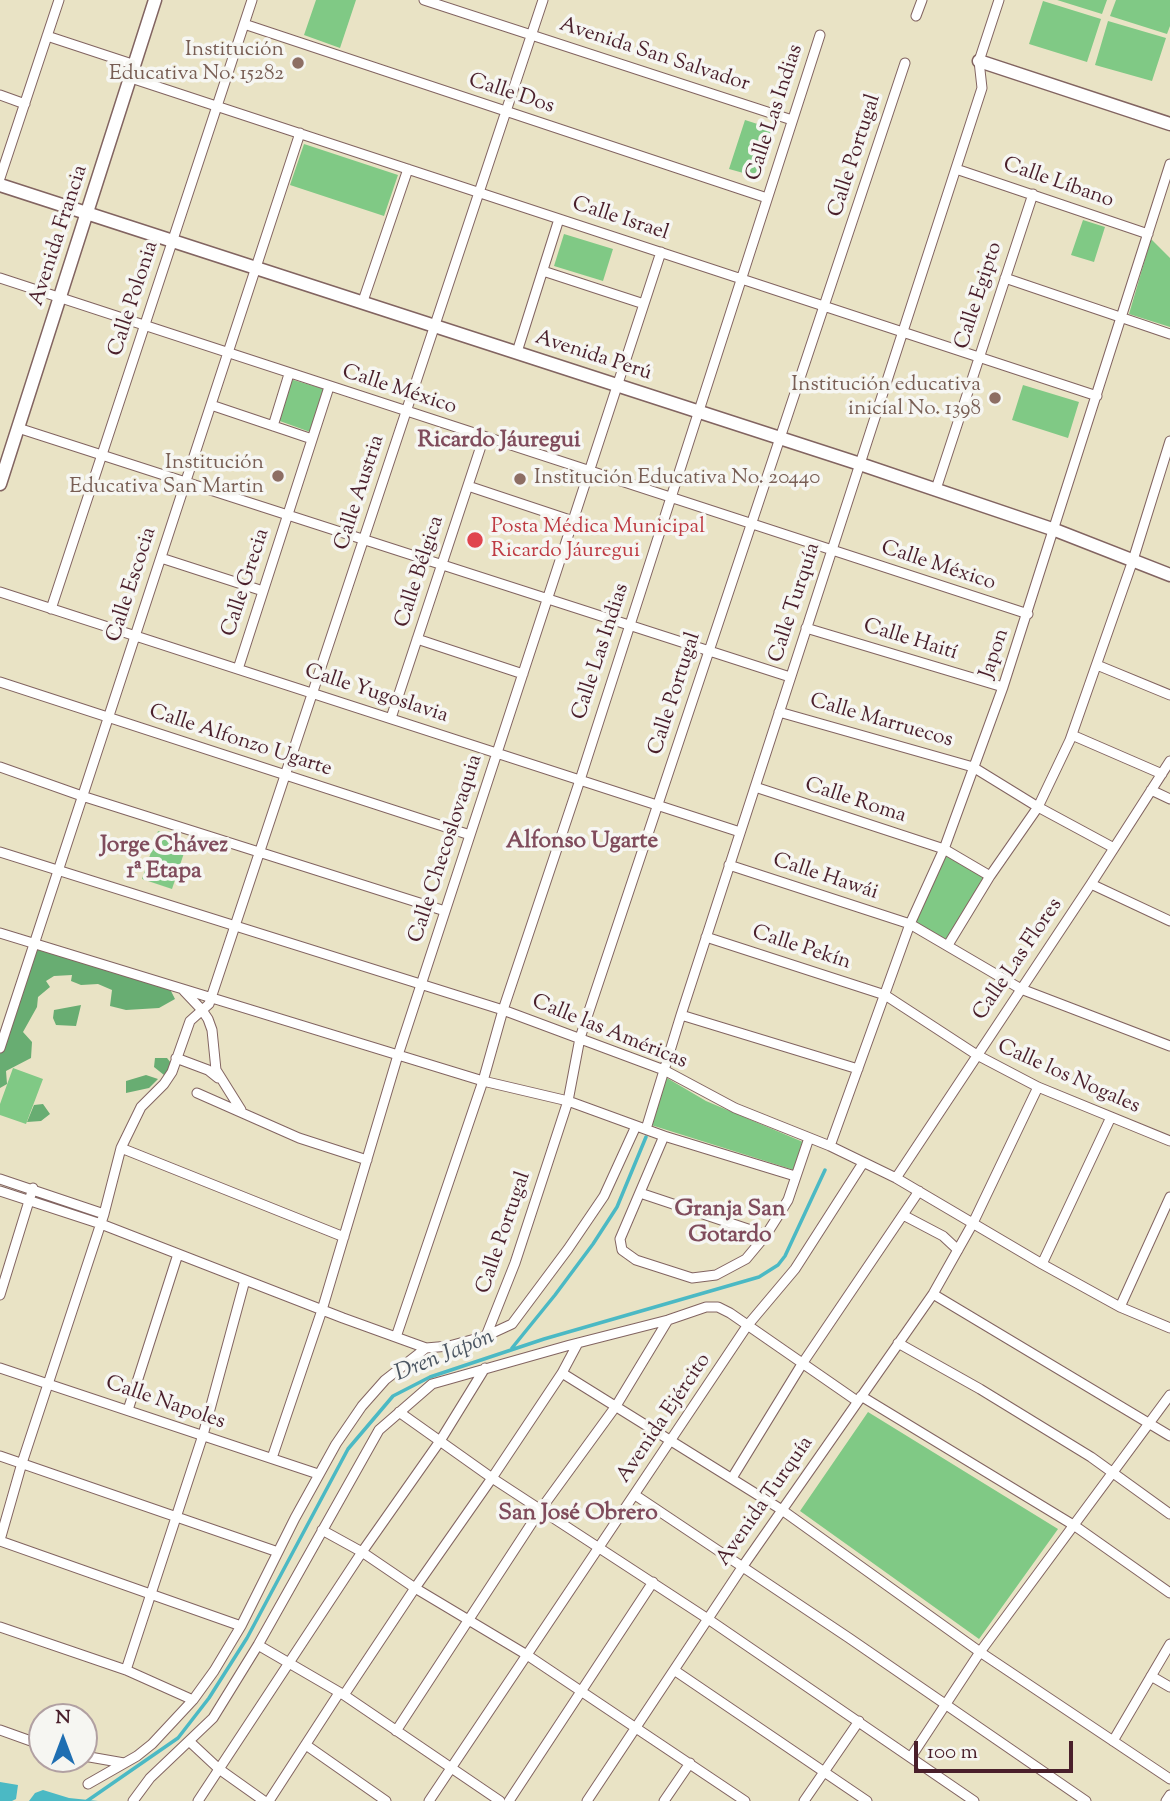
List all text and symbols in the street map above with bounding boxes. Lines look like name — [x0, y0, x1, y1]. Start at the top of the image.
street label: Avenida San Salvador — [556, 13, 752, 99]
place label: Institución Educativa No. 15282 — [109, 38, 284, 88]
street label: Calle Las Indias — [742, 42, 810, 184]
marker: Institución Educativa No. 15282 — [290, 55, 306, 71]
street label: Calle Dos — [465, 69, 557, 121]
street label: Calle Portugal — [824, 92, 888, 220]
street label: Calle Líbano — [999, 153, 1117, 215]
street label: Avenida Francia — [25, 162, 95, 310]
street label: Calle Israel — [569, 193, 671, 247]
street label: Calle Polonia — [105, 238, 165, 360]
street label: Calle Egipto — [951, 239, 1009, 353]
street label: Avenida Perú — [532, 326, 654, 388]
street label: Calle México — [339, 361, 459, 421]
place label: Institución educativa inicial No. 1398 — [791, 373, 981, 423]
marker: Institución educativa inicial No. 1398 — [987, 390, 1003, 406]
district label: Ricardo Jáuregui — [417, 428, 581, 456]
street label: Calle Austria — [331, 432, 391, 554]
place label: Institución Educativa San Martin — [69, 451, 264, 501]
place label: Institución Educativa No. 20440 — [534, 466, 820, 492]
marker: Institución Educativa San Martin — [270, 468, 286, 484]
marker: Institución Educativa No. 20440 — [512, 471, 528, 487]
street label: Calle Bélgica — [391, 513, 451, 631]
place label: Posta Médica Municipal Ricardo Jáuregui — [491, 515, 705, 565]
street label: Calle Escocia — [103, 524, 163, 646]
street label: Calle Grecia — [218, 526, 276, 640]
marker: Posta Médica Municipal Ricardo Jáuregui — [465, 530, 485, 550]
street label: Calle México — [878, 537, 998, 597]
street label: Calle Turquía — [765, 540, 827, 666]
street label: Calle Las Indias — [568, 581, 636, 723]
street label: Calle Haití — [860, 615, 960, 667]
street label: Japon — [976, 626, 1016, 682]
street label: Calle Portugal — [644, 630, 708, 758]
street label: Calle Yugoslavia — [301, 660, 451, 730]
street label: Calle Marruecos — [807, 690, 955, 754]
street label: Calle Alfonzo Ugarte — [145, 701, 335, 783]
street label: Calle Checoslovaquia — [405, 752, 489, 946]
street label: Calle Roma — [801, 774, 909, 830]
district label: Alfonso Ugarte — [506, 829, 658, 857]
district label: Jorge Chávez 1ª Etapa — [100, 833, 228, 887]
street label: Calle Hawái — [769, 849, 881, 907]
street label: Calle Las Flores — [969, 894, 1069, 1026]
street label: Calle Pekín — [748, 921, 854, 977]
street label: Calle las Américas — [528, 990, 690, 1076]
street label: Calle los Nogales — [993, 1035, 1143, 1121]
street label: Calle Portugal — [472, 1169, 538, 1297]
district label: Granja San Gotardo — [674, 1197, 786, 1251]
water label: Dren Japón — [391, 1325, 499, 1389]
street label: Avenida Ejército — [612, 1350, 718, 1488]
street label: Calle Napoles — [102, 1372, 228, 1436]
street label: Avenida Turquía — [712, 1432, 820, 1572]
district label: San José Obrero — [498, 1501, 658, 1529]
north arrow — [28, 1703, 98, 1773]
text: N — [55, 1705, 71, 1732]
scale bar — [918, 1728, 1077, 1772]
text: 100 m — [927, 1738, 978, 1768]

